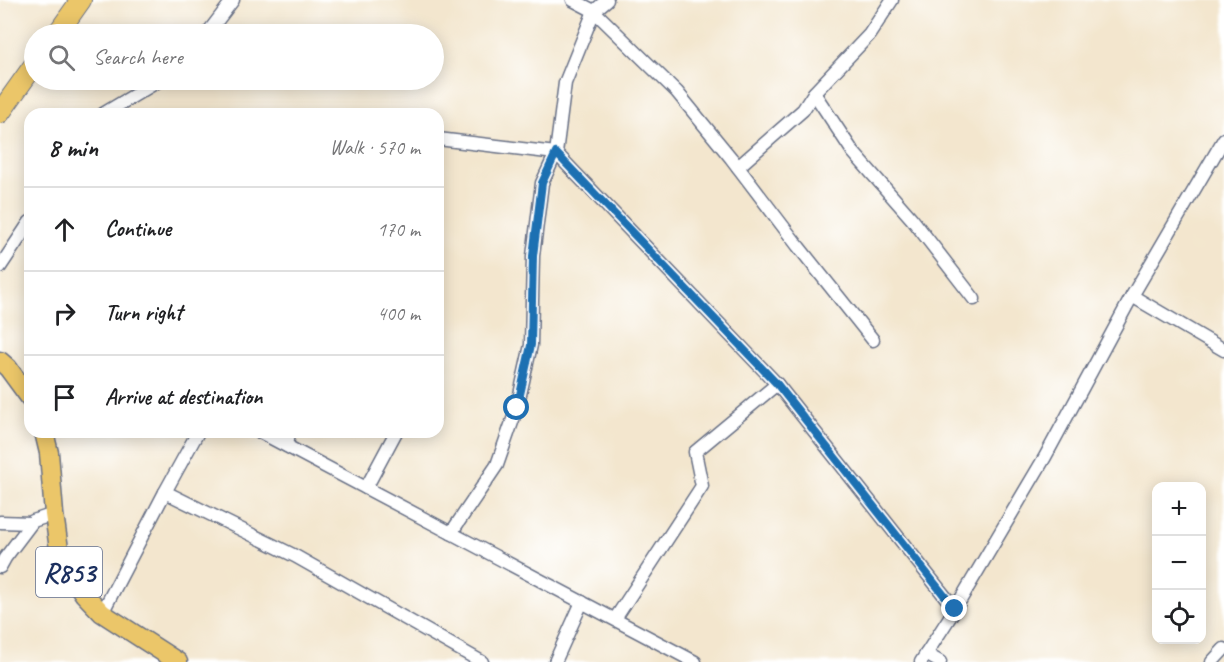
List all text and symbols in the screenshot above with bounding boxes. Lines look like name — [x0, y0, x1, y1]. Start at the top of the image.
search box — [24, 24, 444, 90]
icon: search — [45, 41, 78, 74]
text: Search here — [93, 43, 183, 71]
text: 8 min — [48, 131, 98, 164]
text: Walk · 570 m — [330, 135, 420, 160]
icon: ahead — [48, 213, 81, 246]
text: Continue — [105, 215, 171, 243]
text: 170 m — [377, 217, 420, 242]
icon: right — [48, 297, 81, 330]
text: Turn right — [105, 299, 182, 327]
text: 400 m — [377, 301, 420, 326]
icon: arrive — [48, 381, 81, 414]
text: Arrive at destination — [105, 383, 262, 411]
route start — [503, 394, 529, 420]
map controls — [1152, 482, 1206, 644]
button: + — [1152, 482, 1206, 536]
button: − — [1152, 536, 1206, 590]
road number: R853 — [36, 547, 102, 597]
button: locate — [1152, 590, 1206, 644]
route end — [941, 595, 967, 621]

